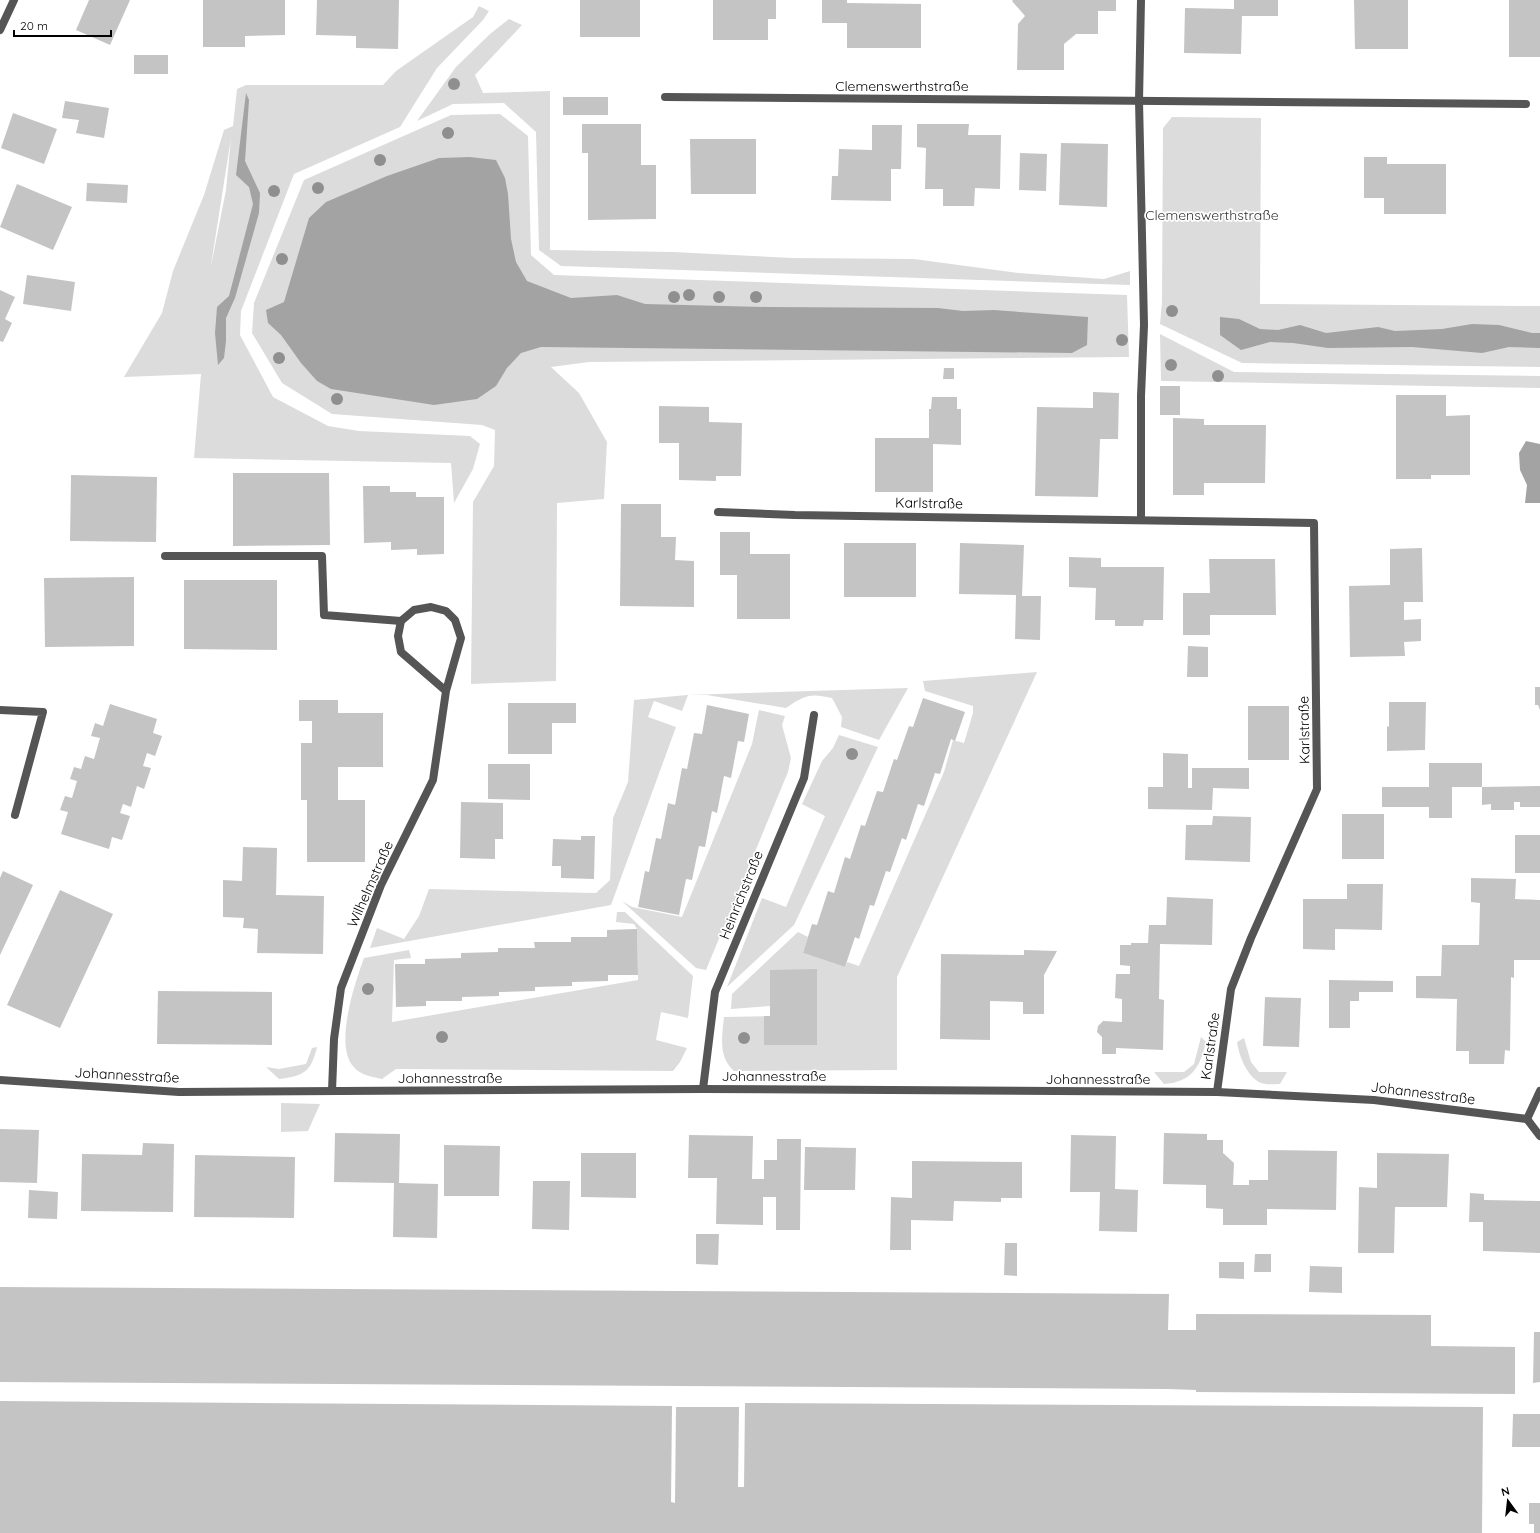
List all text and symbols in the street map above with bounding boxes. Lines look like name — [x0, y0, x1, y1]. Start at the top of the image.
scale bar — [14, 12, 111, 38]
text: 20 m — [20, 18, 48, 33]
street label: Clemenswerthstraße — [835, 77, 969, 95]
park label: Clemenswerthstraße — [1145, 206, 1279, 224]
street label: Karlstraße — [895, 493, 963, 513]
street label: Karlstraße — [1294, 696, 1314, 764]
street label: Wilhelmstraße — [343, 838, 397, 930]
street label: Heinrichstraße — [715, 848, 767, 942]
street label: Karlstraße — [1196, 1011, 1224, 1081]
street label: Johannesstraße — [74, 1063, 180, 1087]
street label: Johannesstraße — [722, 1067, 827, 1085]
street label: Johannesstraße — [398, 1069, 503, 1087]
street label: Johannesstraße — [1046, 1070, 1151, 1088]
street label: Johannesstraße — [1370, 1078, 1476, 1108]
north arrow — [1488, 1481, 1528, 1521]
text: N — [1500, 1484, 1511, 1499]

